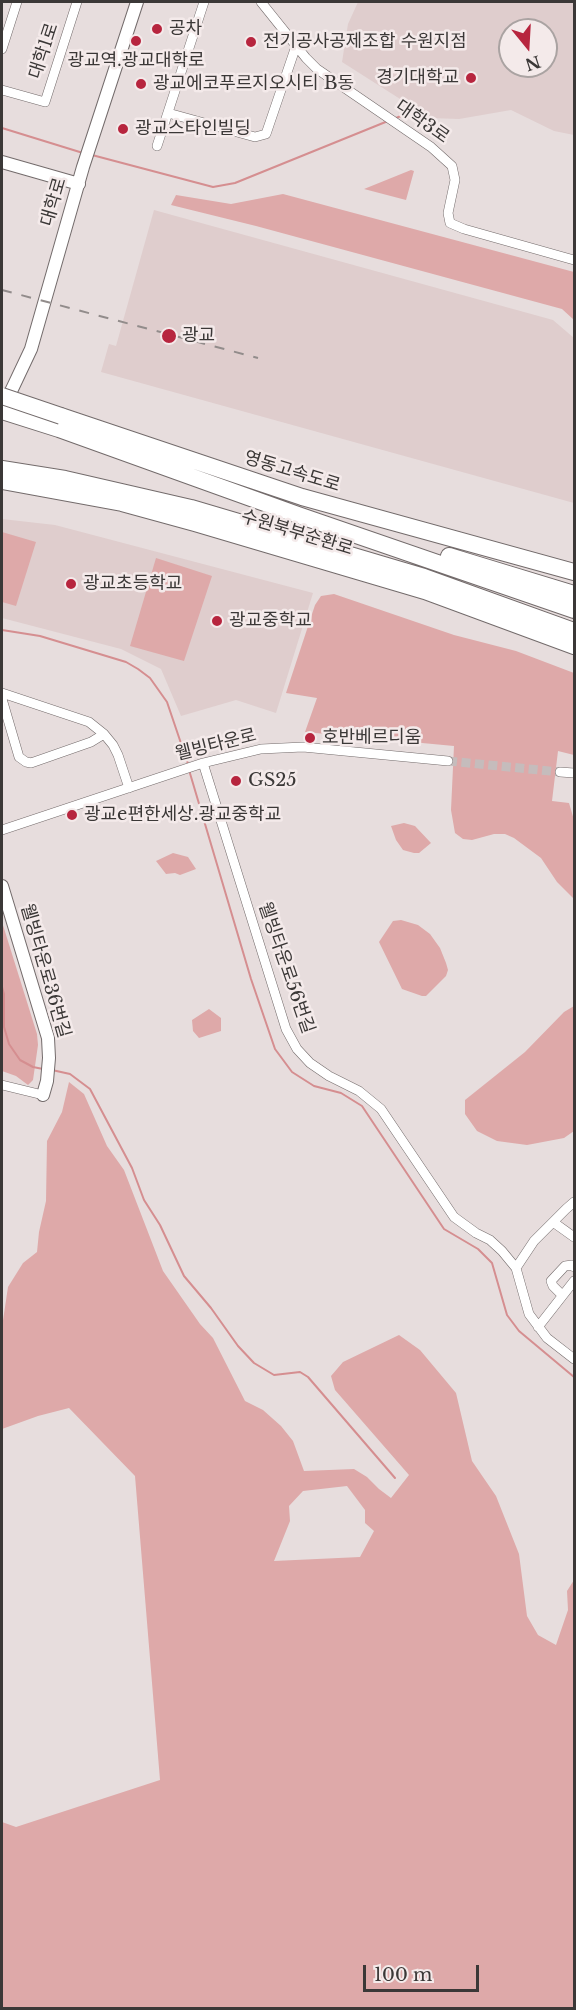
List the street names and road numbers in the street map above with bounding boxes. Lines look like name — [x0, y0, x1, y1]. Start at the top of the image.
street label: 대학1로 — [25, 20, 63, 82]
street label: 대학3로 — [391, 96, 453, 148]
street label: 대학로 — [37, 175, 71, 229]
street label: 영동고속도로 — [241, 447, 343, 497]
street label: 수원북부순환로 — [238, 506, 356, 560]
street label: 웰빙타운로 — [173, 725, 259, 765]
street label: 웰빙타운로56번길 — [253, 899, 319, 1037]
street label: 웰빙타운로36번길 — [16, 901, 74, 1041]

